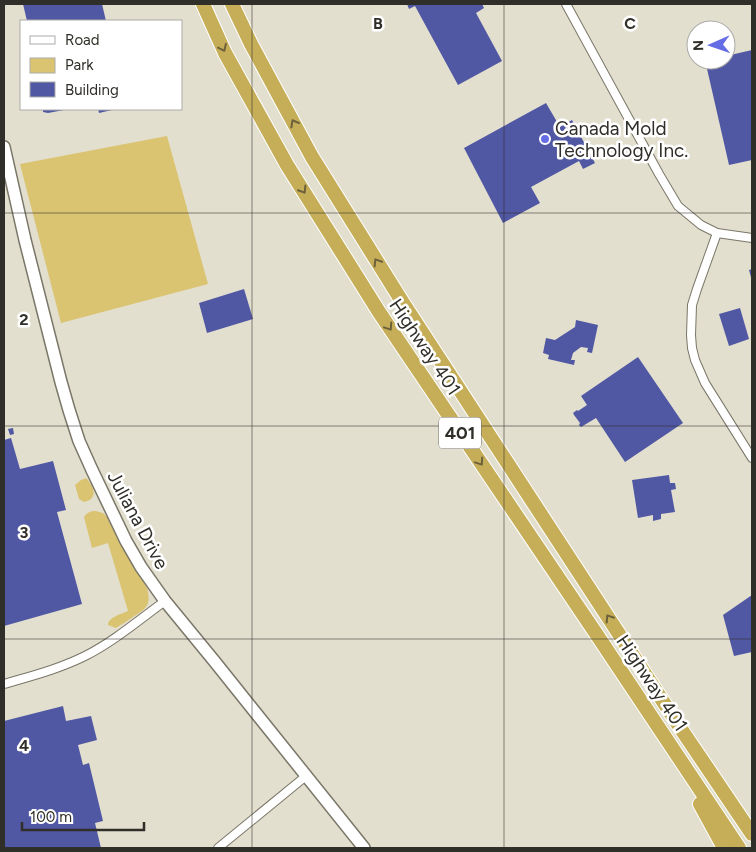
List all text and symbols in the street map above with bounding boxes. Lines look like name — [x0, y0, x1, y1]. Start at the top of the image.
text: B — [373, 14, 383, 33]
text: C — [624, 14, 636, 33]
legend — [20, 20, 182, 110]
north arrow — [686, 20, 736, 70]
text: Road — [65, 31, 100, 49]
text: N — [690, 40, 707, 51]
one-way arrow — [217, 43, 227, 52]
text: Park — [65, 56, 94, 74]
text: Building — [65, 81, 119, 99]
place label: Canada Mold Technology Inc. — [555, 117, 688, 162]
one-way arrow — [290, 119, 300, 128]
marker: Canada Mold Technology Inc. — [539, 133, 551, 145]
one-way arrow — [296, 184, 306, 193]
one-way arrow — [374, 258, 384, 267]
street label: Highway 401 — [384, 295, 466, 399]
text: 2 — [19, 310, 29, 329]
one-way arrow — [383, 322, 392, 331]
road number: 401 — [439, 418, 481, 448]
one-way arrow — [474, 456, 483, 466]
street label: Juliana Drive — [103, 467, 173, 573]
text: 3 — [20, 523, 29, 542]
one-way arrow — [606, 615, 615, 624]
street label: Highway 401 — [611, 631, 693, 735]
text: 4 — [19, 736, 29, 755]
scale bar — [22, 800, 145, 832]
text: 100 m — [30, 808, 72, 826]

